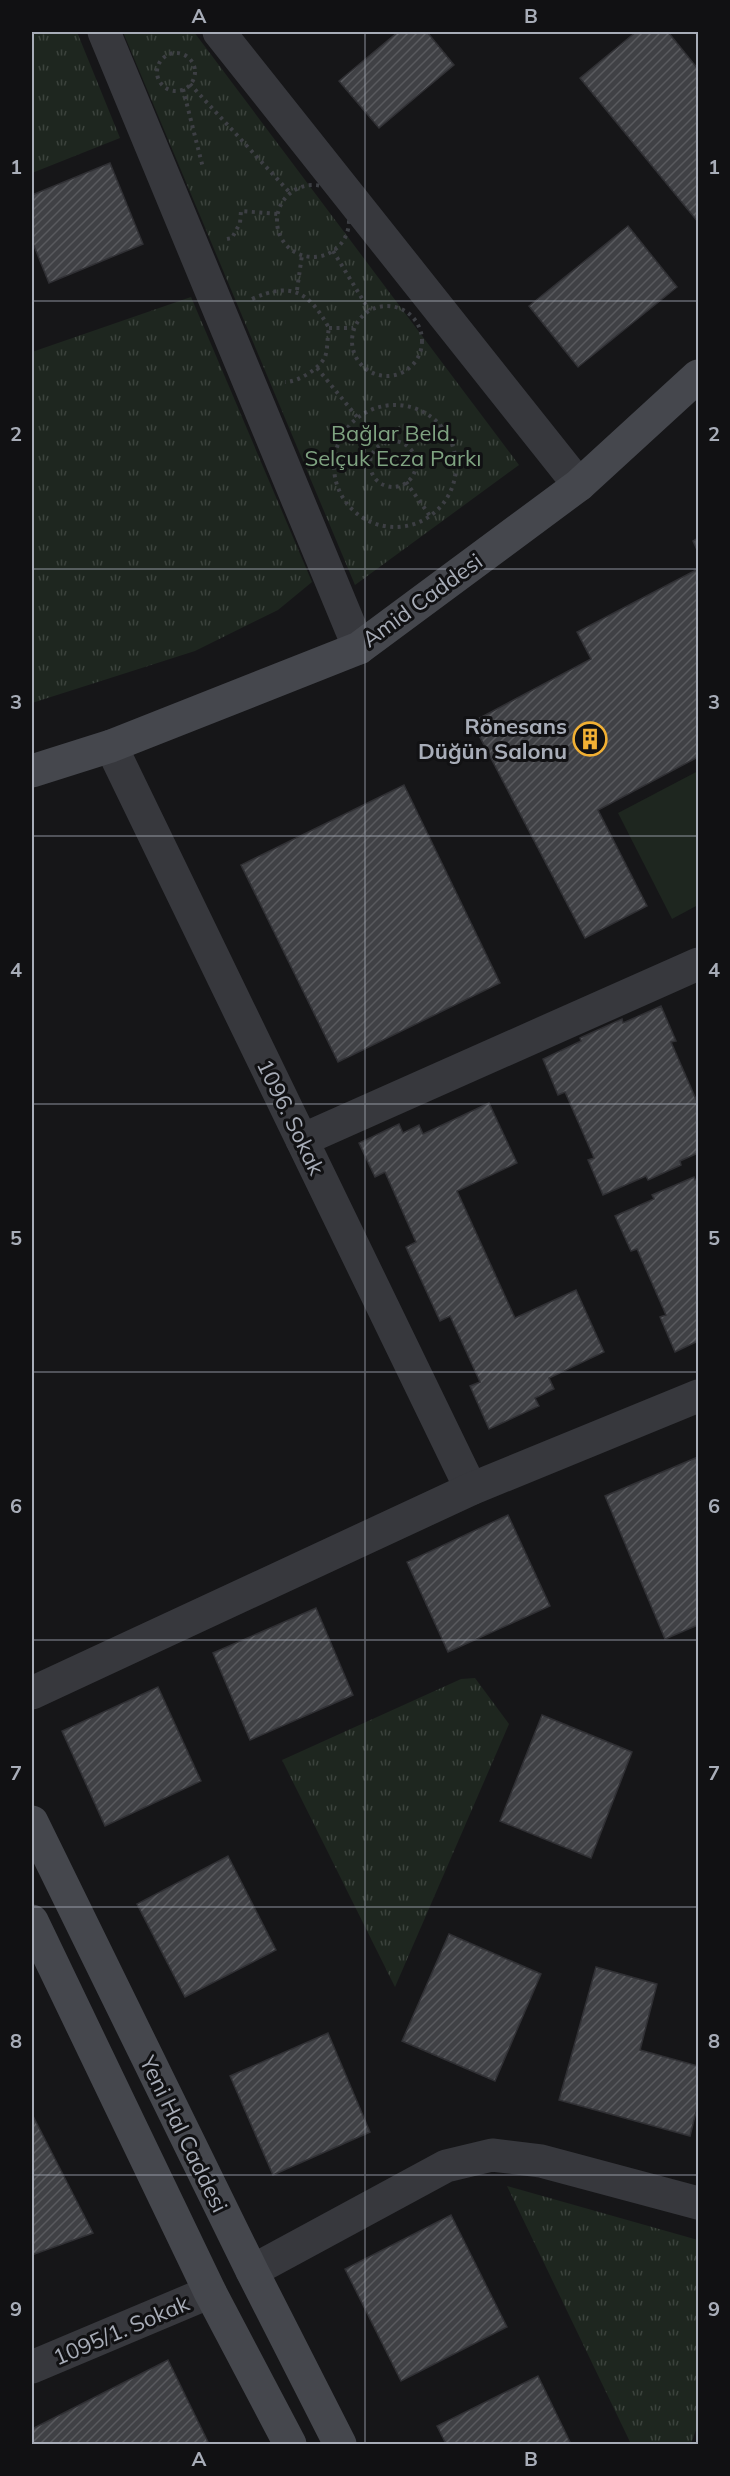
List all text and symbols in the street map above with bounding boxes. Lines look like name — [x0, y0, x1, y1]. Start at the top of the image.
text: A — [192, 3, 207, 28]
text: B — [524, 3, 538, 28]
text: 1 — [10, 154, 22, 179]
text: 1 — [708, 154, 720, 179]
park label: Bağlar Beld. Selçuk Ecza Parkı — [304, 419, 482, 472]
text: 2 — [10, 421, 22, 446]
text: 2 — [708, 421, 720, 446]
street label: Amid Caddesi — [356, 547, 488, 653]
text: 3 — [10, 689, 22, 714]
text: 3 — [708, 689, 720, 714]
place label: Rönesans Düğün Salonu — [418, 712, 567, 765]
building icon: Rönesans Düğün Salonu — [572, 721, 608, 757]
text: 4 — [10, 957, 22, 982]
text: 4 — [708, 957, 720, 982]
street label: 1096. Sokak — [251, 1054, 331, 1180]
text: 5 — [10, 1225, 22, 1250]
text: 5 — [708, 1225, 720, 1250]
text: 6 — [10, 1493, 22, 1518]
text: 6 — [708, 1493, 720, 1518]
text: 7 — [10, 1760, 22, 1785]
text: 7 — [708, 1760, 720, 1785]
text: 8 — [10, 2028, 22, 2053]
text: 8 — [708, 2028, 720, 2053]
street label: Yeni Hal Caddesi — [134, 2050, 234, 2217]
street label: 1095/1. Sokak — [49, 2289, 194, 2371]
text: 9 — [10, 2296, 22, 2321]
text: 9 — [708, 2296, 720, 2321]
text: A — [192, 2446, 207, 2471]
text: B — [524, 2446, 538, 2471]

